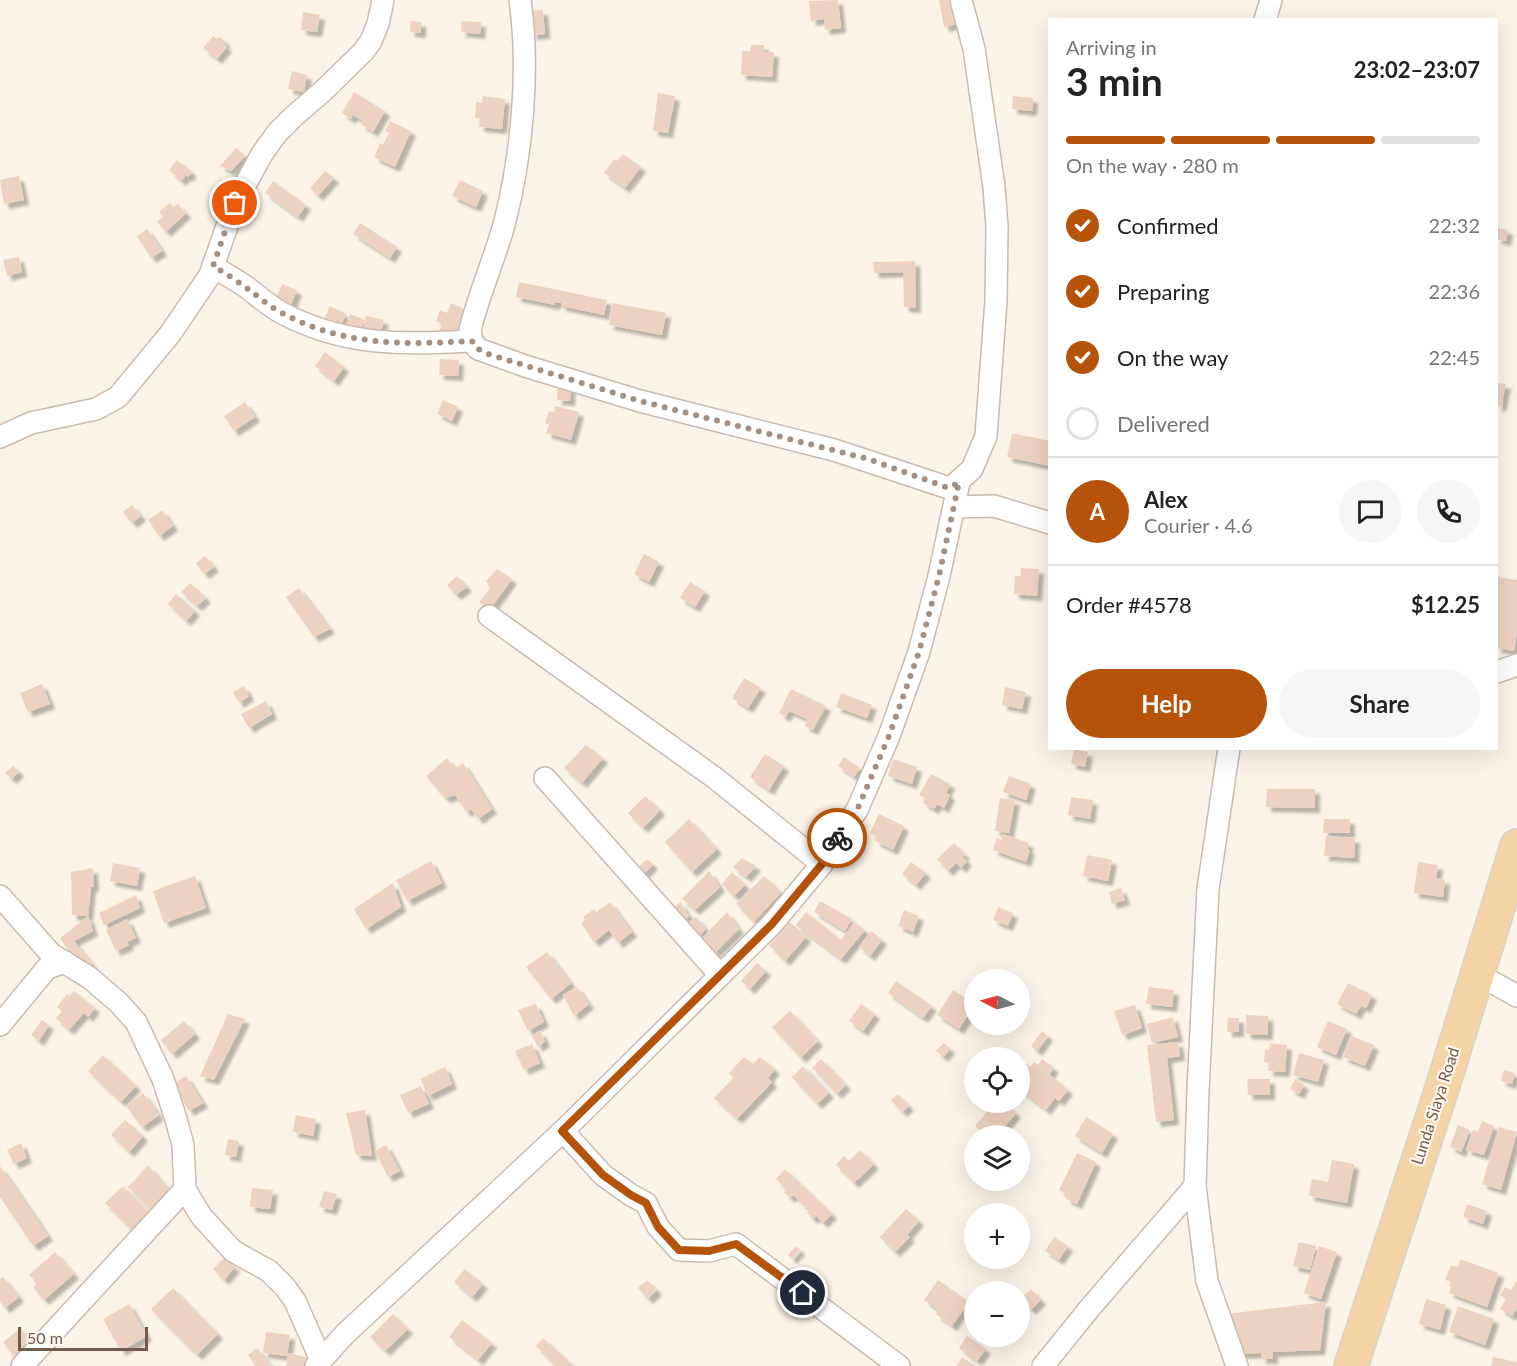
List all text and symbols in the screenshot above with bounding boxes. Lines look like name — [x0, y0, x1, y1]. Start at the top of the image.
text: Arriving in — [1066, 35, 1157, 59]
text: 23:02–23:07 — [1354, 56, 1480, 83]
text: 3 min — [1066, 58, 1163, 104]
text: On the way · 280 m — [1066, 153, 1239, 177]
pin — [209, 177, 260, 228]
icon: bag — [218, 186, 251, 219]
icon: check — [1066, 209, 1099, 242]
text: Confirmed — [1117, 212, 1219, 239]
text: 22:32 — [1429, 213, 1480, 237]
icon: check — [1066, 275, 1099, 308]
text: Preparing — [1117, 278, 1209, 305]
text: 22:36 — [1429, 279, 1480, 303]
icon: check — [1066, 341, 1099, 374]
text: On the way — [1117, 344, 1228, 371]
text: 22:45 — [1429, 345, 1480, 369]
text: Delivered — [1117, 410, 1210, 437]
button: chat — [1339, 480, 1402, 543]
button: phone — [1417, 480, 1480, 543]
text: Alex — [1144, 486, 1188, 513]
text: A — [1090, 498, 1105, 525]
text: Courier · 4.6 — [1144, 513, 1253, 537]
text: Order #4578 — [1066, 591, 1192, 618]
text: $12.25 — [1411, 591, 1480, 618]
button: Help — [1066, 669, 1267, 738]
button: Share — [1279, 669, 1480, 738]
courier — [807, 808, 867, 868]
icon: bike — [821, 822, 854, 855]
north arrow — [964, 969, 1030, 1035]
map controls — [964, 969, 1030, 1347]
street label: Lunda Siaya Road — [1407, 1045, 1462, 1167]
button: locate — [964, 1047, 1030, 1113]
button: layers — [964, 1125, 1030, 1191]
button: + — [964, 1203, 1030, 1269]
pin — [777, 1267, 828, 1318]
icon: home — [786, 1276, 819, 1309]
button: − — [964, 1281, 1030, 1347]
scale bar — [18, 1324, 148, 1352]
text: 50 m — [27, 1328, 63, 1347]

